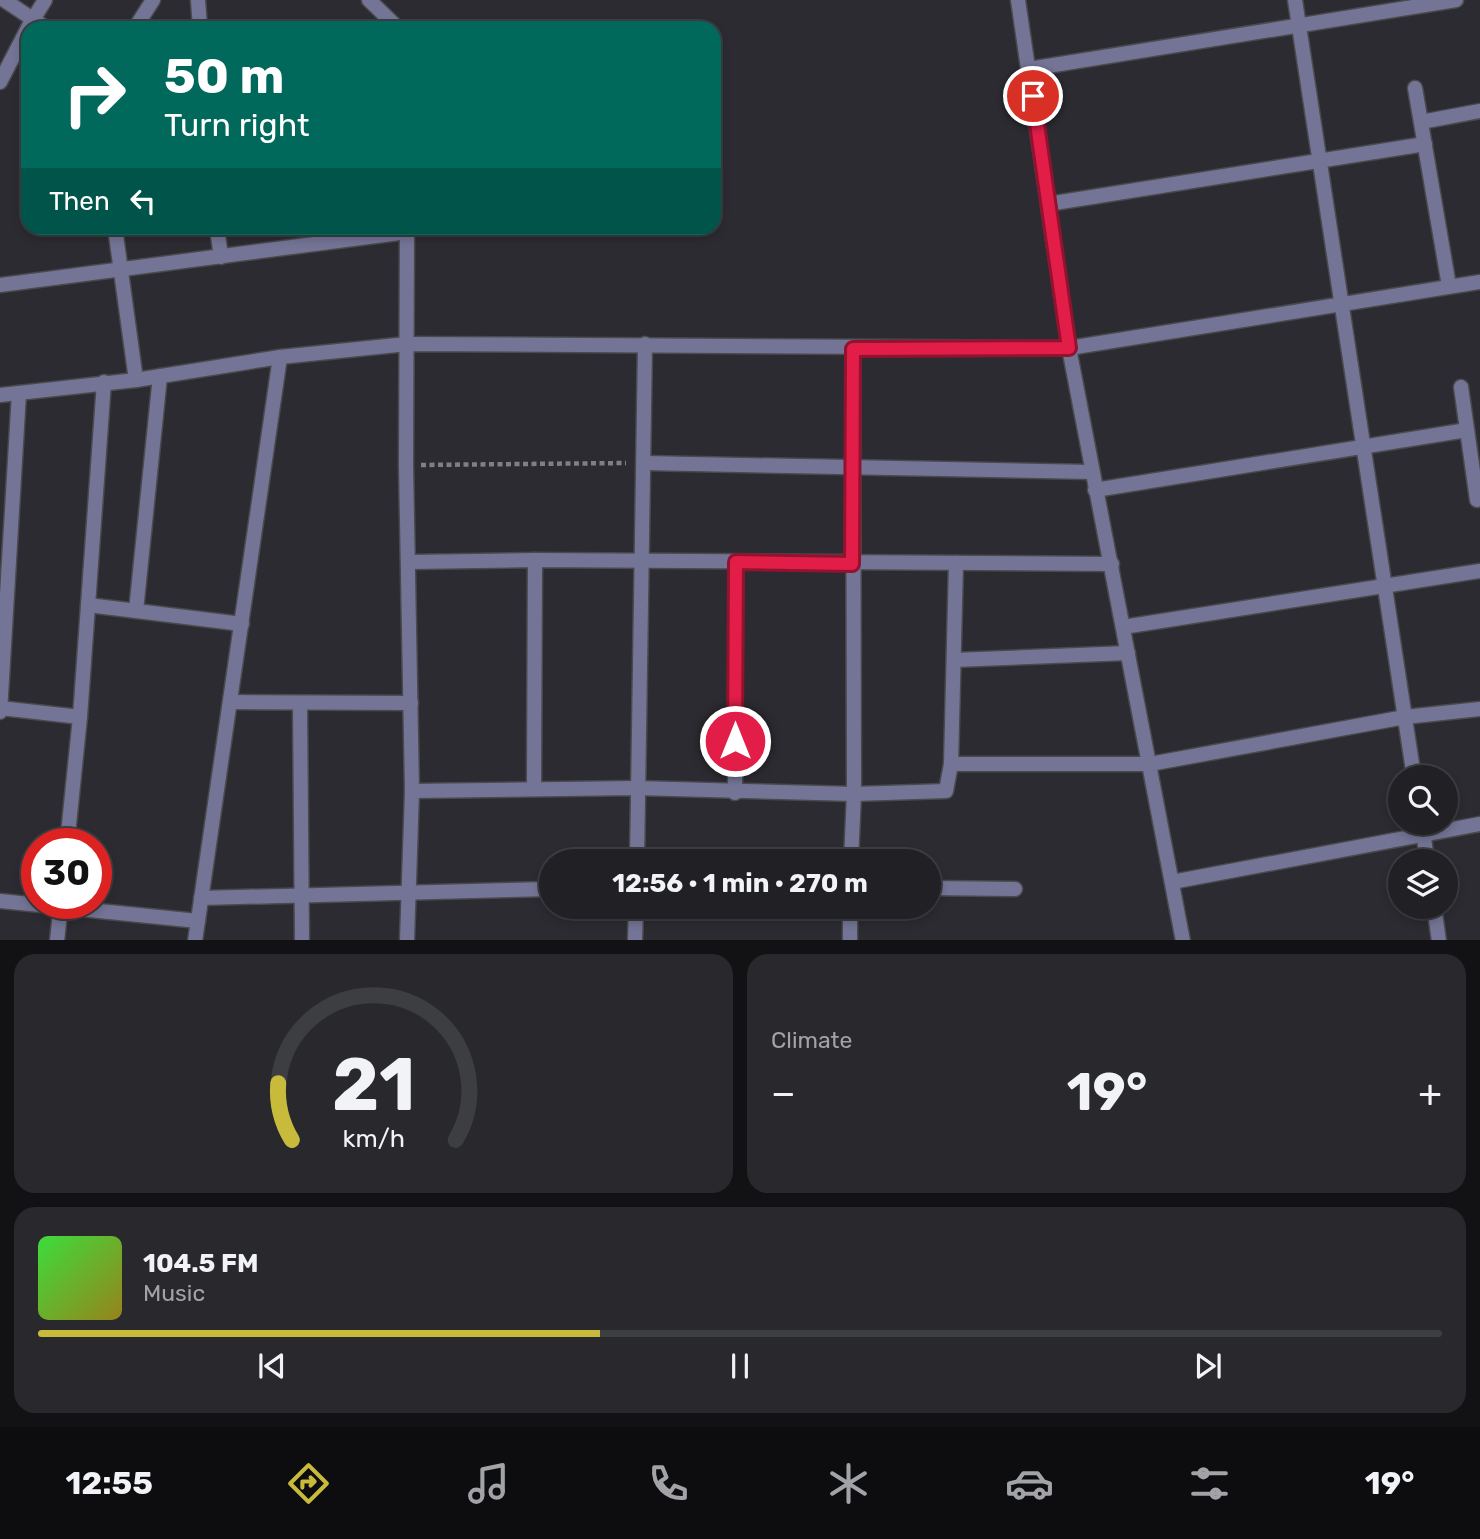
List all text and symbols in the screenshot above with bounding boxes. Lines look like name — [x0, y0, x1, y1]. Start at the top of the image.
text: 50 m — [164, 47, 284, 105]
icon: right — [49, 49, 140, 140]
pin — [1003, 66, 1063, 126]
icon: arrive — [1014, 77, 1052, 115]
text: Turn right — [164, 106, 309, 144]
icon: left — [124, 182, 162, 220]
text: Then — [49, 186, 110, 217]
position arrow — [698, 704, 772, 778]
map controls — [1388, 765, 1458, 919]
button: search — [1388, 765, 1458, 835]
speed limit sign: 30 — [21, 828, 112, 919]
button: layers — [1388, 849, 1458, 919]
text: 12:56 · 1 min · 270 m — [612, 868, 868, 899]
text: Climate — [771, 1026, 852, 1054]
text: 21 — [332, 1042, 415, 1128]
text: 19° — [1067, 1061, 1147, 1123]
text: − — [771, 1070, 796, 1116]
text: + — [1418, 1070, 1442, 1116]
text: km/h — [342, 1123, 405, 1152]
text: 104.5 FM — [143, 1248, 259, 1279]
text: Music — [143, 1279, 205, 1307]
icon: previous — [253, 1347, 291, 1385]
icon: pause — [721, 1347, 759, 1385]
icon: next — [1189, 1347, 1227, 1385]
icon: directions — [284, 1459, 333, 1508]
icon: music — [464, 1459, 513, 1508]
icon: phone — [644, 1459, 693, 1508]
icon: climate — [824, 1459, 873, 1508]
icon: car — [1005, 1459, 1054, 1508]
icon: filters — [1185, 1459, 1234, 1508]
text: 12:55 — [66, 1464, 153, 1502]
text: 19° — [1365, 1464, 1414, 1502]

